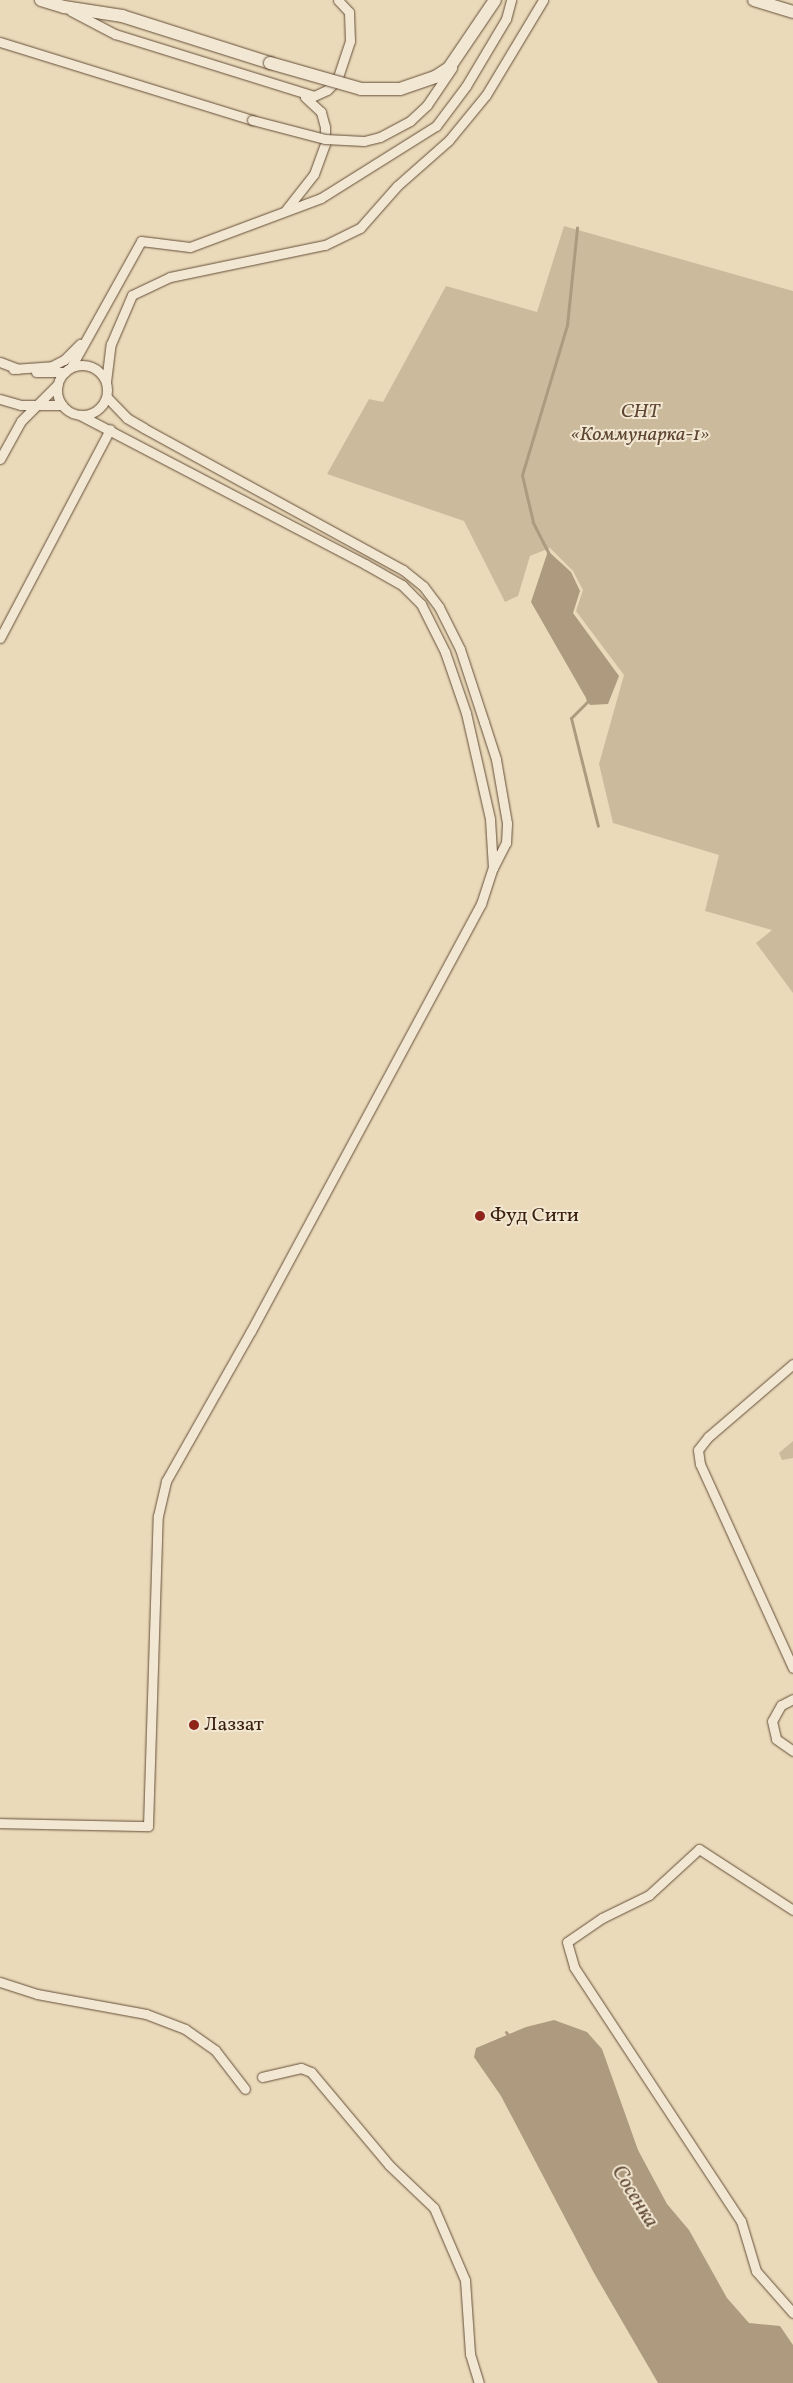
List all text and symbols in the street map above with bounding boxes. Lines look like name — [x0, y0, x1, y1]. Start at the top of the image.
park label: СНТ «Коммунарка-1» — [571, 401, 709, 448]
place label: Фуд Сити — [490, 1204, 579, 1228]
marker: Фуд Сити — [474, 1210, 486, 1222]
place label: Лаззат — [204, 1713, 264, 1737]
marker: Лаззат — [188, 1719, 200, 1731]
water label: Сосенка — [605, 2161, 663, 2233]

